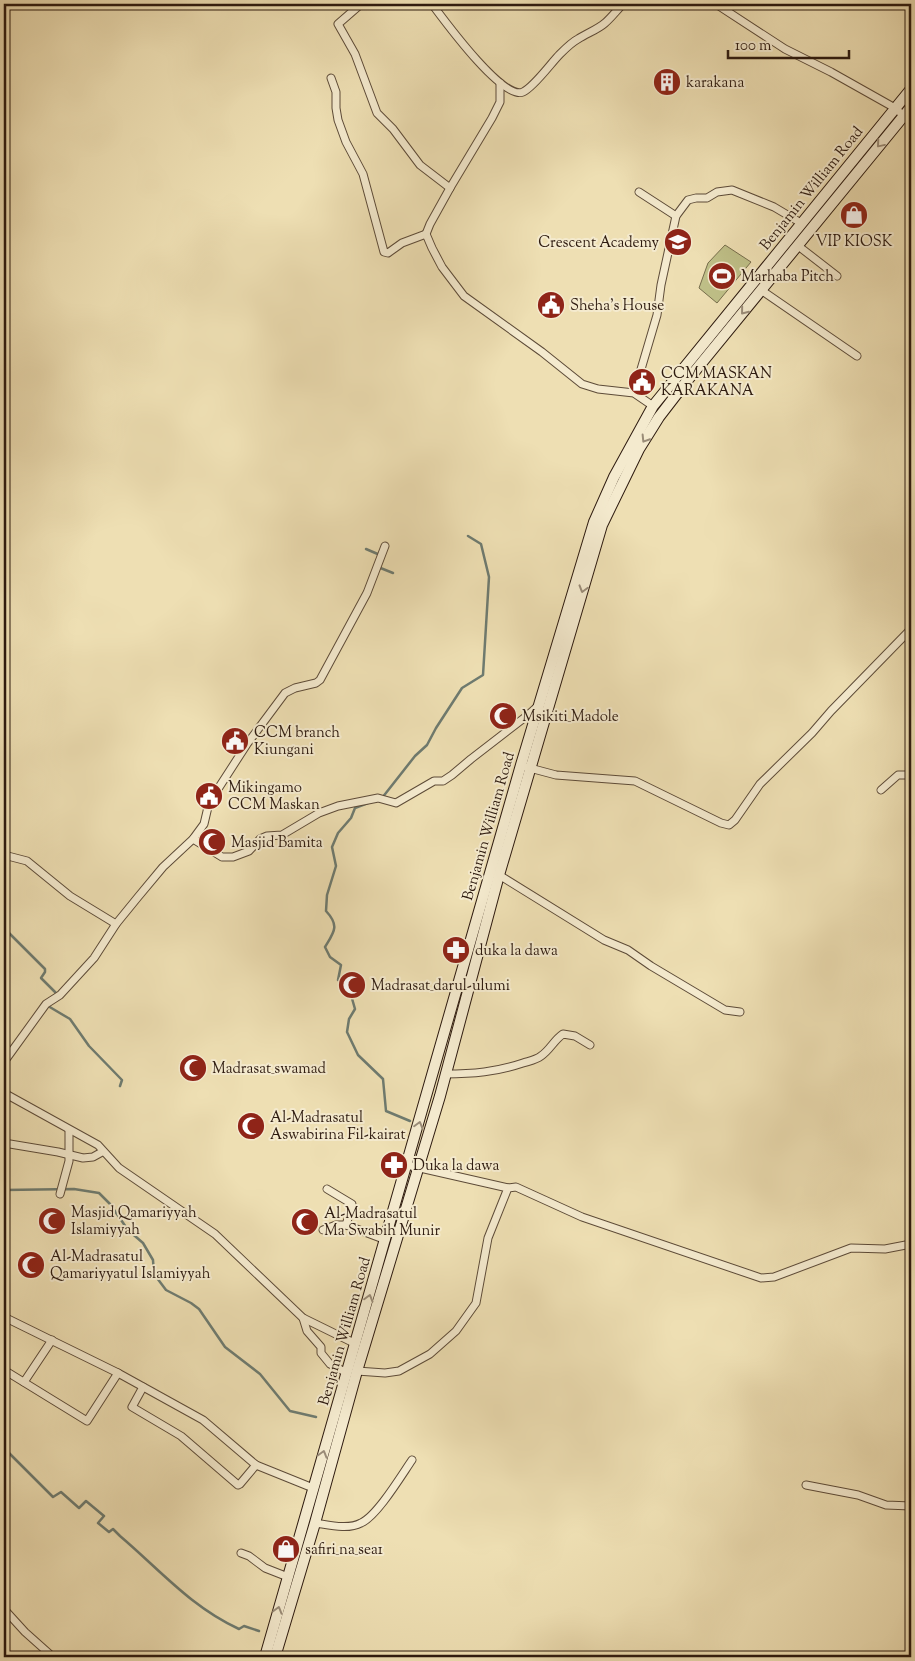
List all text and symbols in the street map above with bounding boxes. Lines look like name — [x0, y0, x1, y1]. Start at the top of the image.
scale bar — [728, 28, 849, 60]
text: 100 m — [735, 36, 772, 57]
building icon: karakana — [652, 67, 682, 97]
place label: karakana — [686, 73, 744, 94]
street label: Benjamin William Road — [756, 122, 869, 255]
one-way arrow — [877, 139, 886, 148]
shop icon: VIP KIOSK — [839, 200, 869, 230]
school or university icon: Crescent Academy — [663, 227, 693, 257]
place label: VIP KIOSK — [815, 232, 893, 253]
place label: Crescent Academy — [538, 233, 660, 254]
sports icon: Marhaba Pitch — [707, 261, 737, 291]
place label: Marhaba Pitch — [741, 267, 834, 288]
public building icon: Sheha's House — [536, 290, 566, 320]
place label: Sheha's House — [570, 296, 664, 317]
one-way arrow — [740, 305, 749, 314]
place label: CCM MASKAN KARAKANA — [661, 364, 772, 402]
public building icon: CCM MASKAN KARAKANA — [627, 367, 657, 397]
one-way arrow — [641, 434, 651, 443]
one-way arrow — [579, 584, 589, 593]
mosque icon: Msikiti_Madole — [488, 701, 518, 731]
place label: Msikiti_Madole — [522, 707, 619, 728]
place label: CCM branch Kiungani — [254, 723, 340, 761]
public building icon: CCM branch Kiungani — [220, 726, 250, 756]
street label: Benjamin William Road — [458, 749, 521, 903]
place label: Mikingamo CCM Maskan — [228, 778, 320, 816]
public building icon: Mikingamo CCM Maskan — [194, 781, 224, 811]
mosque icon: Masjid Bamita — [197, 827, 227, 857]
place label: Masjid Bamita — [231, 833, 323, 854]
pharmacy icon: duka la dawa — [441, 935, 471, 965]
place label: duka la dawa — [475, 941, 558, 962]
mosque icon: Madrasat_darul-ulumi — [337, 970, 367, 1000]
place label: Madrasat_darul-ulumi — [371, 976, 510, 997]
mosque icon: Madrasat_swamad — [178, 1053, 208, 1083]
place label: Madrasat_swamad — [212, 1059, 326, 1080]
place label: Al-Madrasatul Aswabirina Fil-kairat — [270, 1108, 406, 1146]
mosque icon: Al-Madrasatul Aswabirina Fil-kairat — [236, 1111, 266, 1141]
one-way arrow — [413, 1122, 423, 1130]
pharmacy icon: Duka la dawa — [379, 1150, 409, 1180]
place label: Duka la dawa — [413, 1156, 500, 1177]
place label: Masjid Qamariyyah Islamiyyah — [71, 1203, 197, 1241]
place label: Al-Madrasatul Ma Swabih Munir — [324, 1204, 441, 1242]
mosque icon: Masjid Qamariyyah Islamiyyah — [37, 1206, 67, 1236]
mosque icon: Al-Madrasatul Ma Swabih Munir — [290, 1207, 320, 1237]
place label: Al-Madrasatul Qamariyyatul Islamiyyah — [50, 1247, 211, 1285]
mosque icon: Al-Madrasatul Qamariyyatul Islamiyyah — [16, 1250, 46, 1280]
street label: Benjamin William Road — [314, 1254, 377, 1408]
one-way arrow — [364, 1295, 374, 1303]
one-way arrow — [318, 1451, 328, 1459]
shop icon: safiri_na_sea1 — [271, 1534, 301, 1564]
place label: safiri_na_sea1 — [305, 1540, 383, 1561]
one-way arrow — [273, 1607, 283, 1615]

